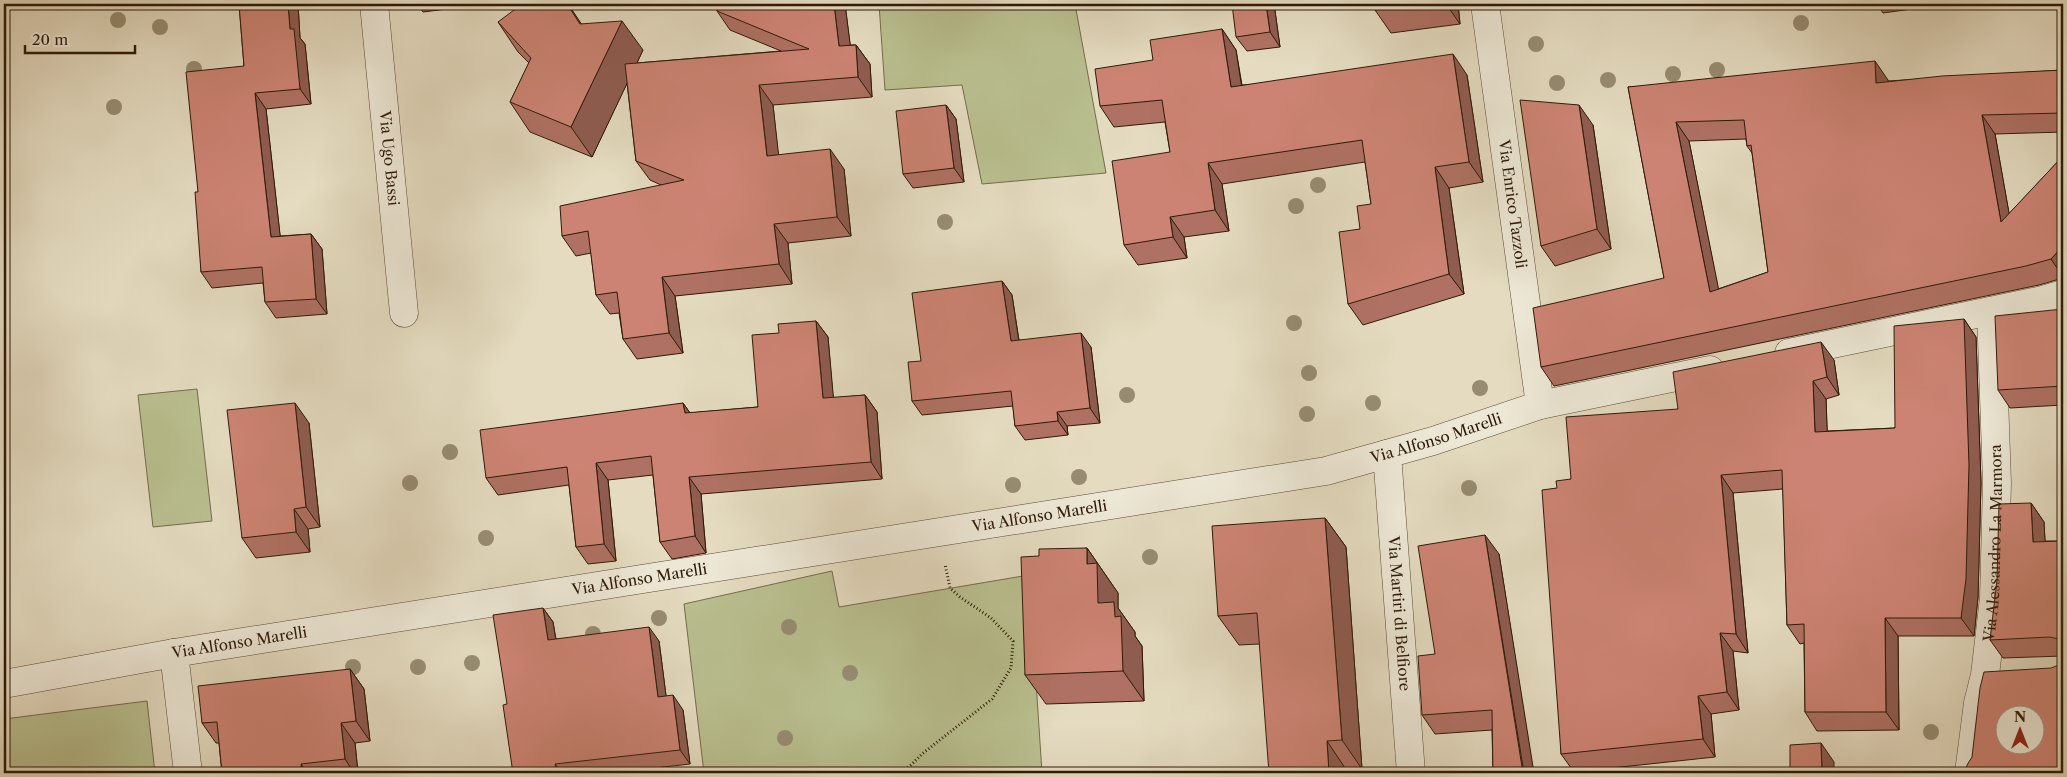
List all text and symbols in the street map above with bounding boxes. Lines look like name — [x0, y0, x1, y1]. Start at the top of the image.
scale bar — [25, 22, 135, 54]
text: 20 m — [32, 30, 68, 49]
street label: Via Ugo Bassi — [375, 109, 404, 207]
street label: Via Enrico Tazzoli — [1495, 137, 1531, 270]
street label: Via Alfonso Marelli — [1367, 408, 1505, 467]
street label: Via Alessandro La Marmora — [1979, 444, 2006, 644]
street label: Via Alfonso Marelli — [969, 496, 1109, 536]
street label: Via Martiri di Belfiore — [1384, 534, 1415, 692]
street label: Via Alfonso Marelli — [569, 559, 709, 599]
street label: Via Alfonso Marelli — [169, 622, 309, 662]
north arrow — [1994, 704, 2044, 754]
text: N — [2014, 708, 2026, 726]

